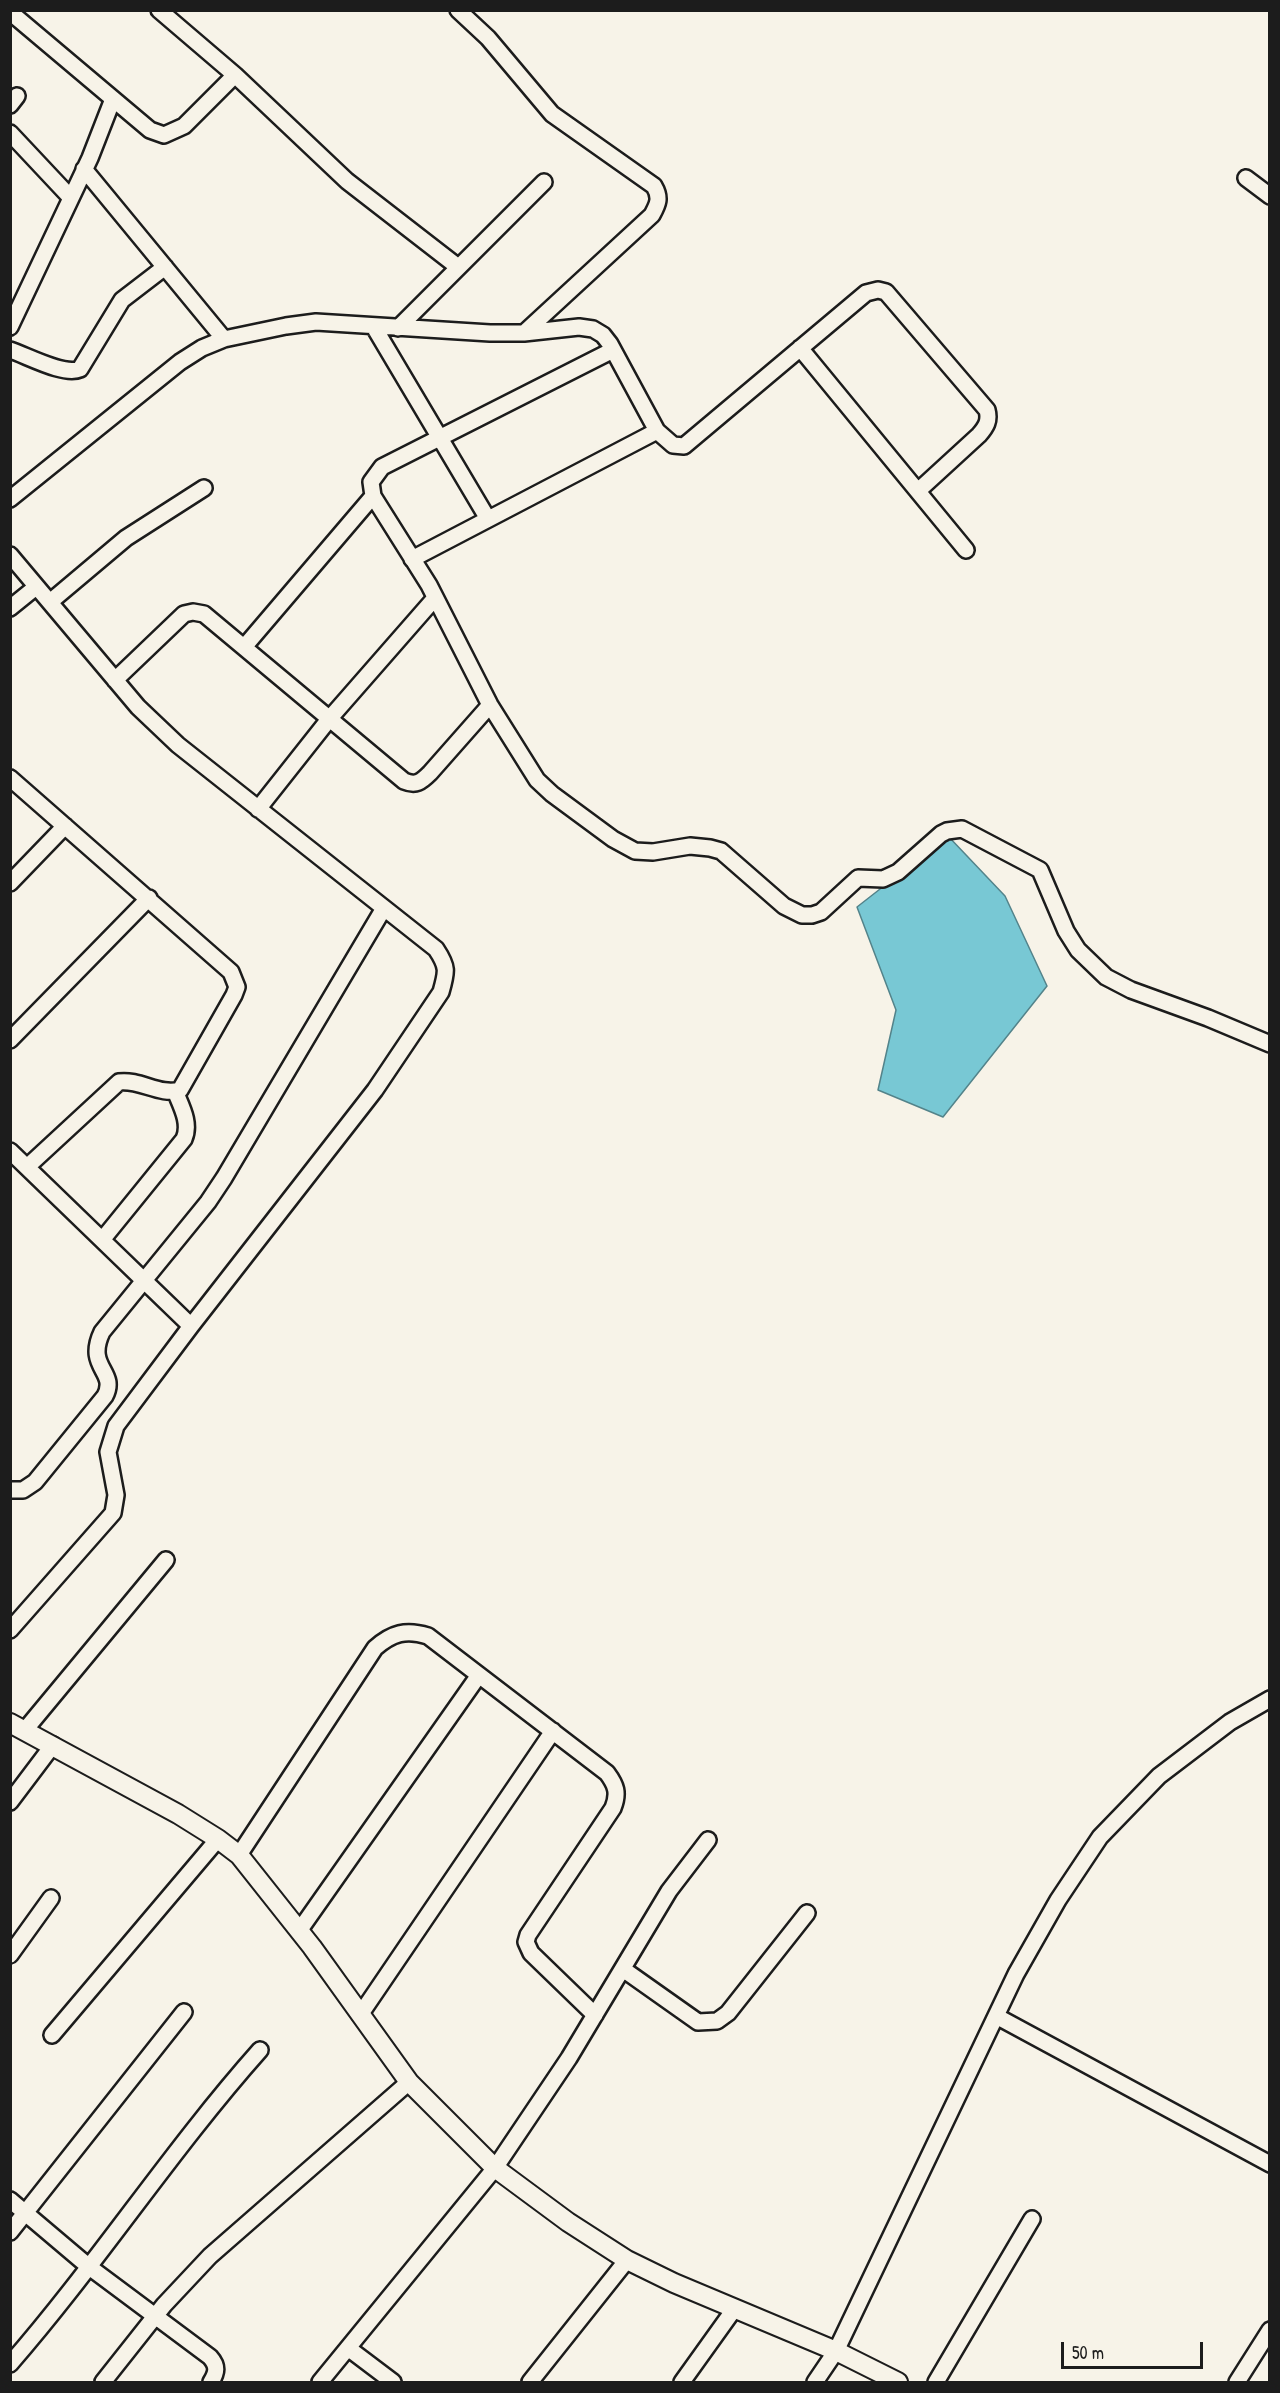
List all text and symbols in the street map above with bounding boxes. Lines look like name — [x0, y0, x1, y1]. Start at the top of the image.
scale bar — [1064, 2330, 1206, 2368]
text: 50 m — [1072, 2340, 1104, 2365]

